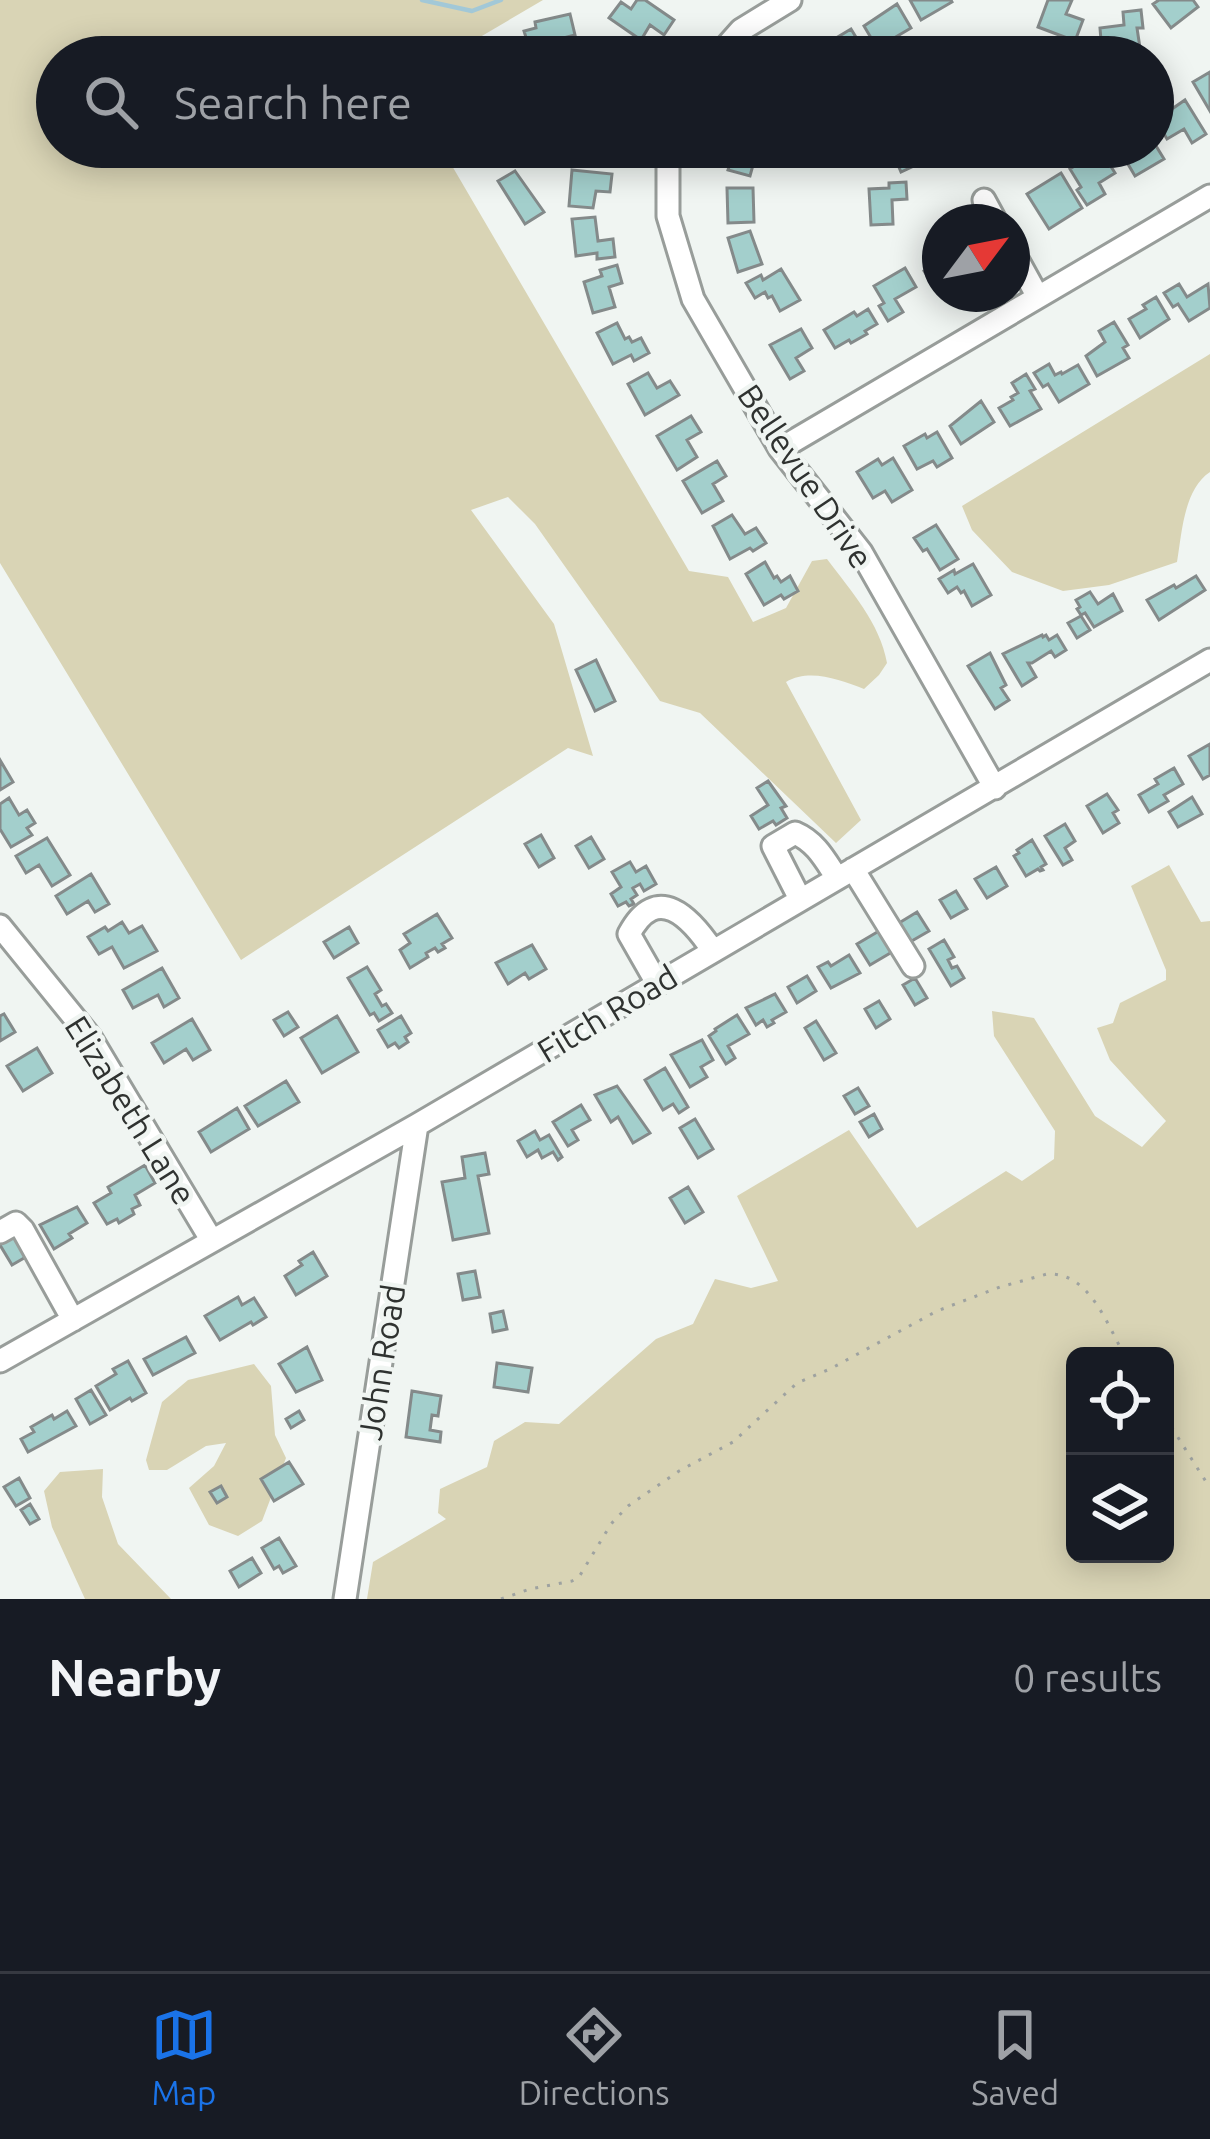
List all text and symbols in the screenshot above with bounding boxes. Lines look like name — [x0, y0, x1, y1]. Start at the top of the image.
search box — [36, 36, 1174, 168]
icon: search — [78, 69, 144, 135]
text: Search here — [174, 77, 412, 128]
north arrow — [922, 204, 1030, 312]
street label: Bellevue Drive — [731, 377, 881, 575]
street label: Fitch Road — [531, 957, 683, 1069]
street label: Elizabeth Lane — [58, 1009, 204, 1211]
street label: John Road — [350, 1282, 412, 1442]
map controls — [1066, 1347, 1174, 1563]
button: locate — [1066, 1347, 1174, 1455]
button: layers — [1066, 1455, 1174, 1563]
text: Nearby — [48, 1648, 221, 1706]
text: 0 results — [1013, 1656, 1162, 1699]
tab: Map — [151, 2002, 217, 2111]
tab: Directions — [519, 2002, 669, 2111]
tab: Saved — [971, 2002, 1059, 2111]

